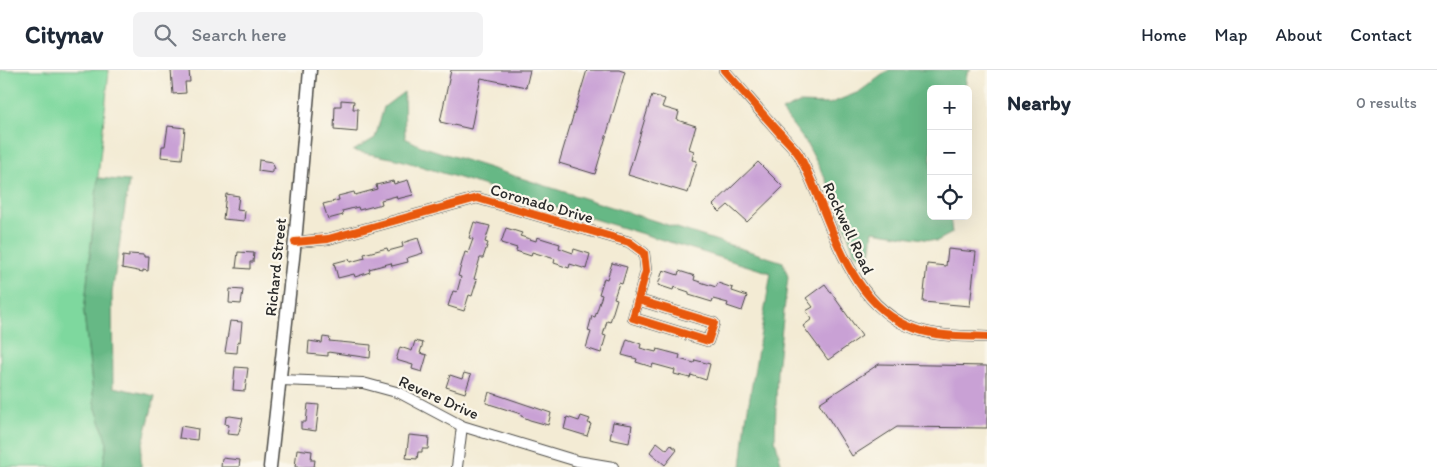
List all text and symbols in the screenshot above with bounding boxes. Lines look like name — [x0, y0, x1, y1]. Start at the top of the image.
search box — [133, 12, 483, 57]
text: Citynav — [25, 20, 103, 49]
icon: search — [151, 21, 179, 49]
text: Search here — [191, 23, 287, 46]
text: Home — [1141, 24, 1187, 46]
text: Map — [1215, 24, 1248, 46]
text: About — [1276, 24, 1322, 46]
text: Contact — [1350, 24, 1412, 46]
map controls — [927, 85, 972, 220]
button: + — [927, 85, 972, 130]
text: Nearby — [1007, 90, 1071, 115]
text: 0 results — [1356, 93, 1417, 112]
button: − — [927, 130, 972, 175]
button: locate — [927, 175, 972, 220]
street label: Rockwell Road — [819, 179, 878, 278]
street label: Coronado Drive — [488, 180, 596, 227]
street label: Richard Street — [261, 217, 290, 317]
street label: Revere Drive — [396, 371, 482, 424]

